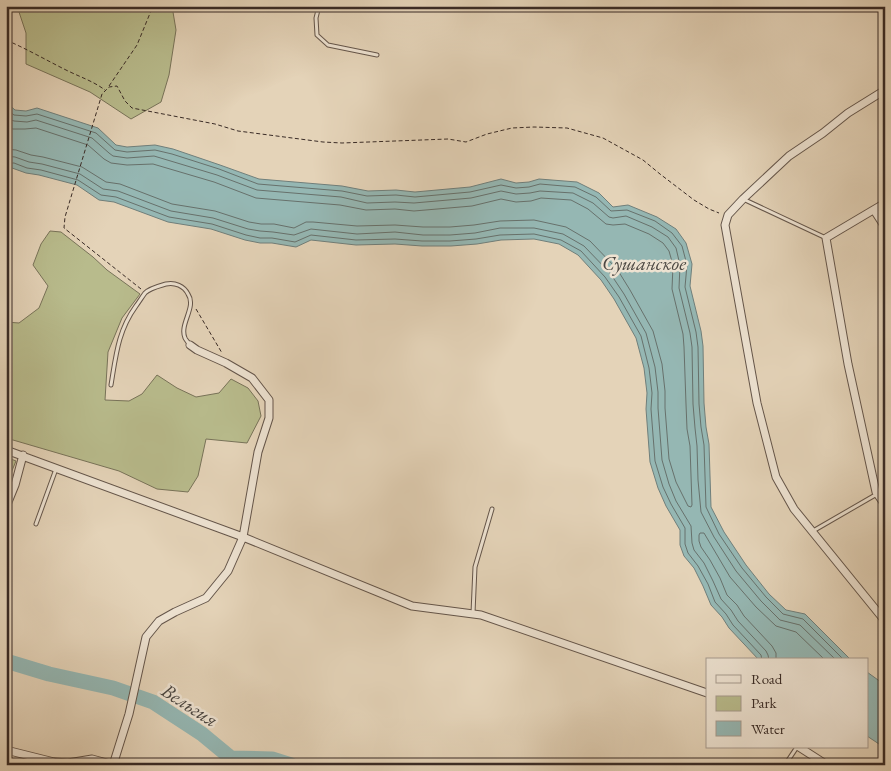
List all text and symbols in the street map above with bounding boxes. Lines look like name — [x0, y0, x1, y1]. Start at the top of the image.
water label: Сушанское — [602, 250, 686, 276]
legend — [706, 658, 868, 748]
text: Road — [751, 669, 783, 688]
water label: Вельгия — [156, 677, 223, 733]
text: Park — [751, 693, 778, 712]
text: Water — [751, 719, 785, 738]

